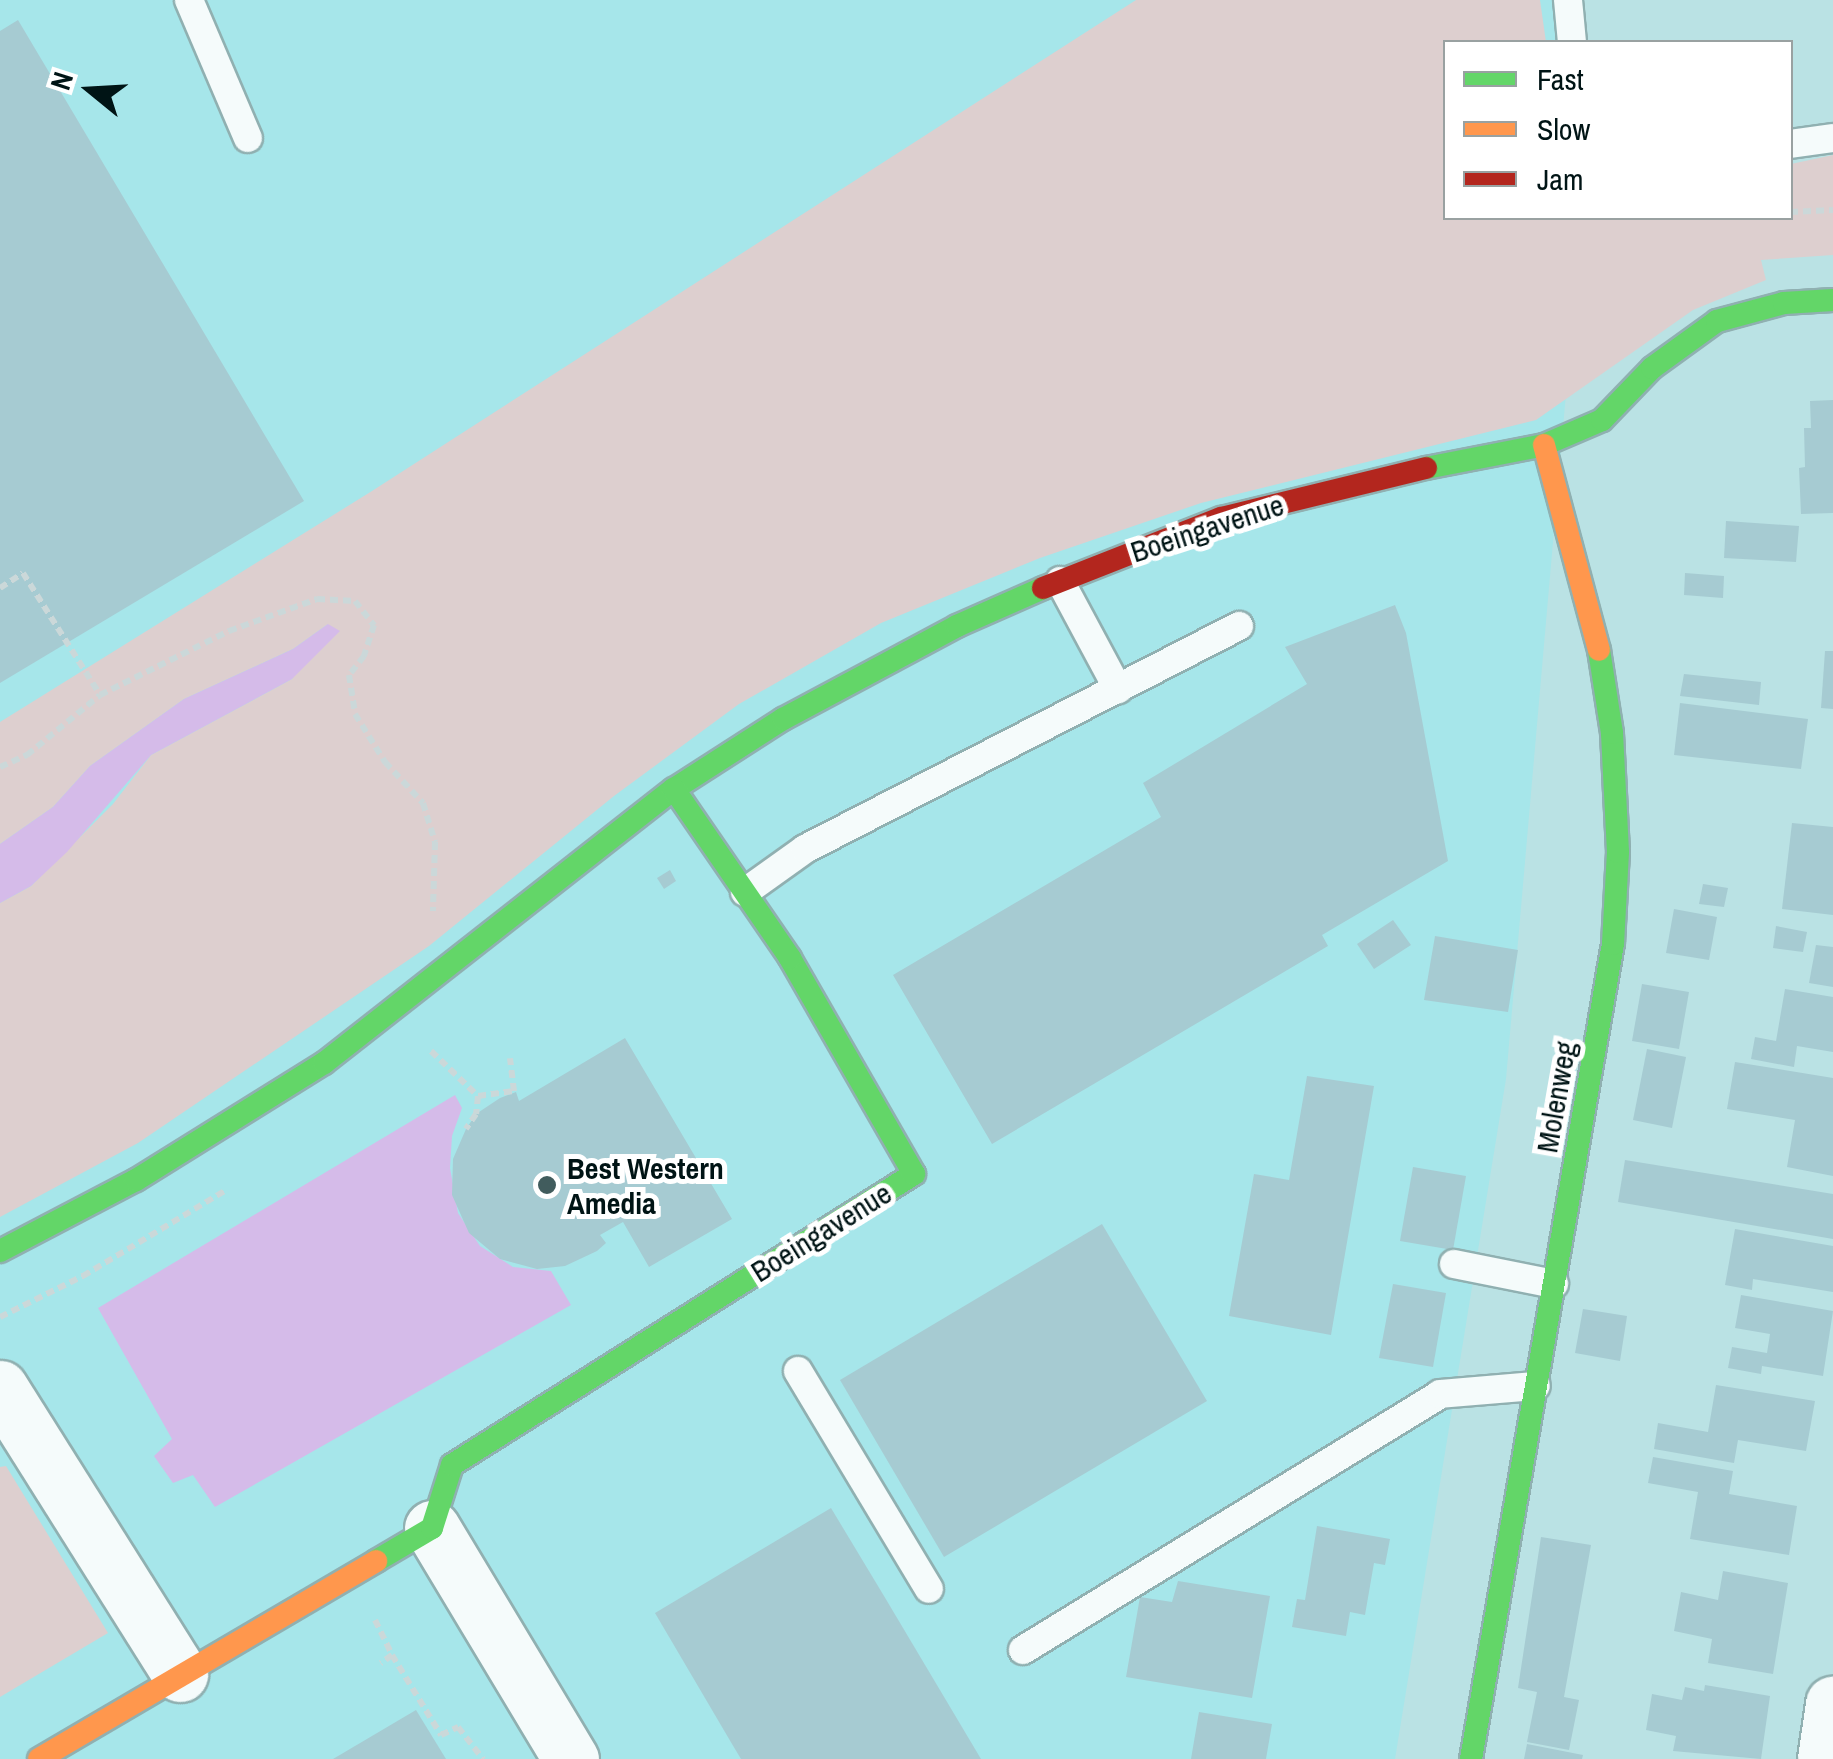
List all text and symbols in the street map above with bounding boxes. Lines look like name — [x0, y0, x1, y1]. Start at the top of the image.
north arrow — [40, 40, 140, 140]
legend — [1443, 40, 1793, 220]
text: Fast — [1537, 59, 1584, 99]
text: N — [41, 67, 82, 94]
text: Slow — [1537, 109, 1590, 149]
text: Jam — [1537, 159, 1583, 199]
street label: Boeingavenue — [1126, 486, 1288, 570]
street label: Molenweg — [1529, 1039, 1583, 1155]
place label: Best Western Amedia — [567, 1150, 724, 1220]
marker: Best Western Amedia — [536, 1174, 558, 1196]
street label: Boeingavenue — [744, 1175, 898, 1289]

